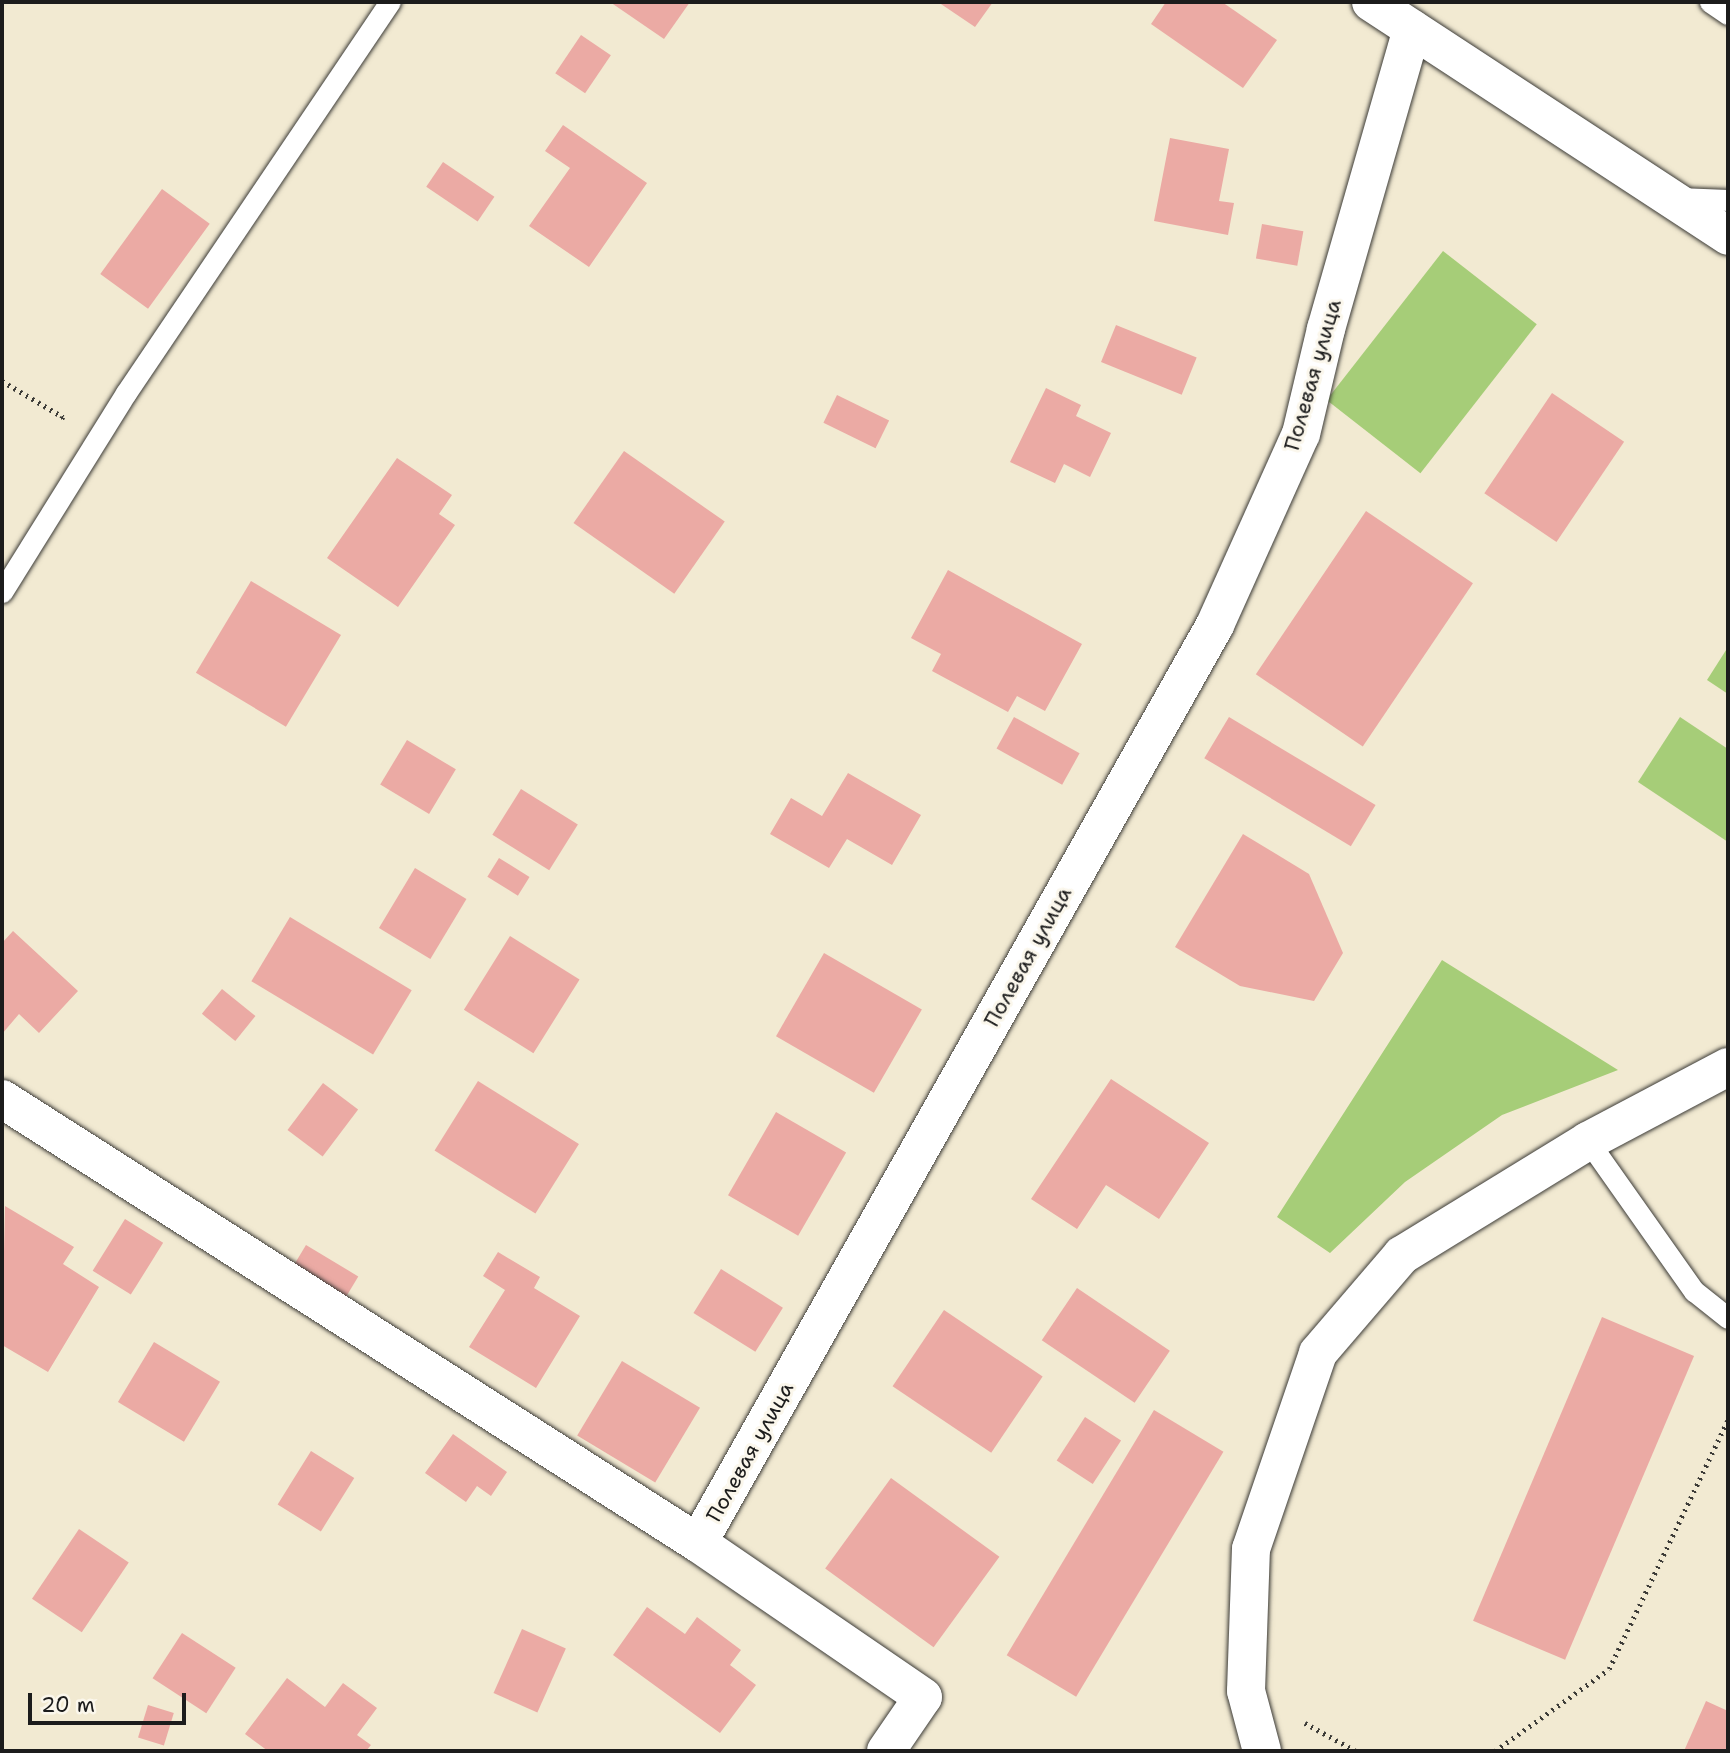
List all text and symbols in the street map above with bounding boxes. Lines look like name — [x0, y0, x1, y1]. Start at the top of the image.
street label: Полевая улица — [1279, 297, 1347, 453]
street label: Полевая улица — [979, 883, 1077, 1031]
street label: Полевая улица — [701, 1378, 799, 1526]
scale bar — [32, 1680, 189, 1724]
text: 20 m — [41, 1691, 95, 1719]

